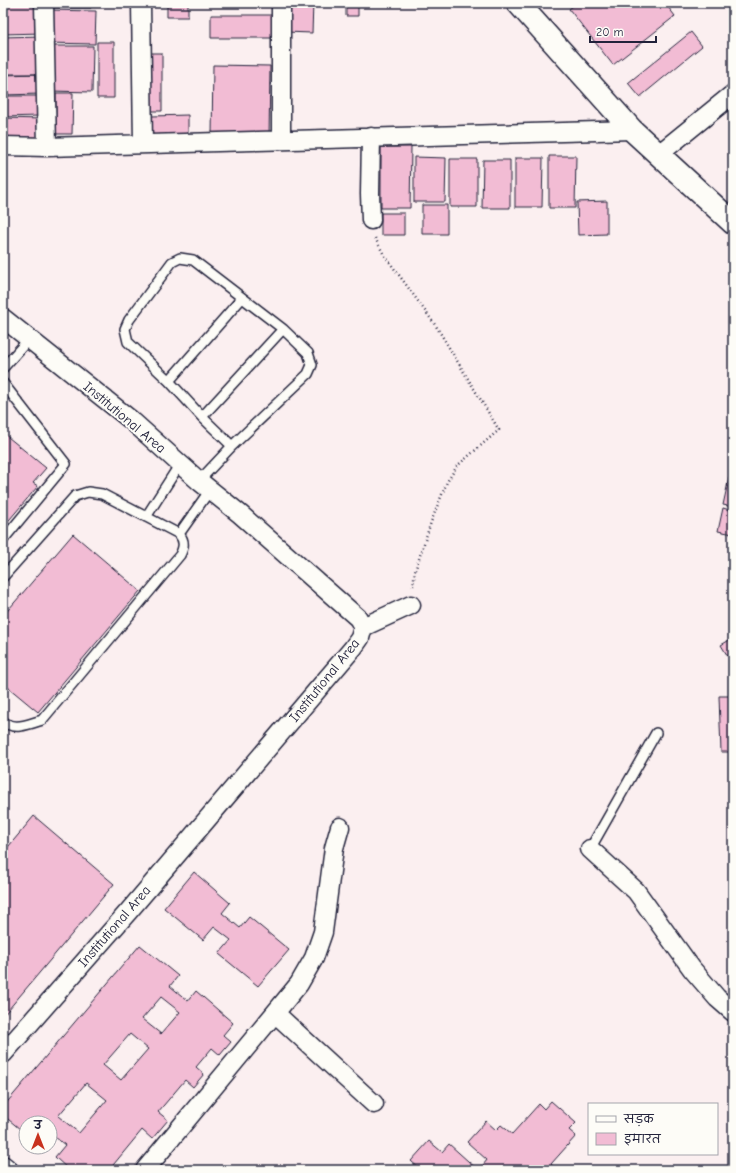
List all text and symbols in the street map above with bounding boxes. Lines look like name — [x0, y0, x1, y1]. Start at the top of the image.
scale bar — [590, 18, 656, 44]
text: 20 m — [596, 25, 624, 39]
street label: Institutional Area — [80, 378, 169, 457]
street label: Institutional Area — [286, 635, 363, 725]
street label: Institutional Area — [74, 882, 154, 971]
legend — [588, 1103, 718, 1155]
text: सड़क — [623, 1112, 655, 1127]
north arrow — [18, 1115, 58, 1155]
text: उ — [33, 1119, 43, 1132]
text: इमारत — [624, 1132, 662, 1146]

